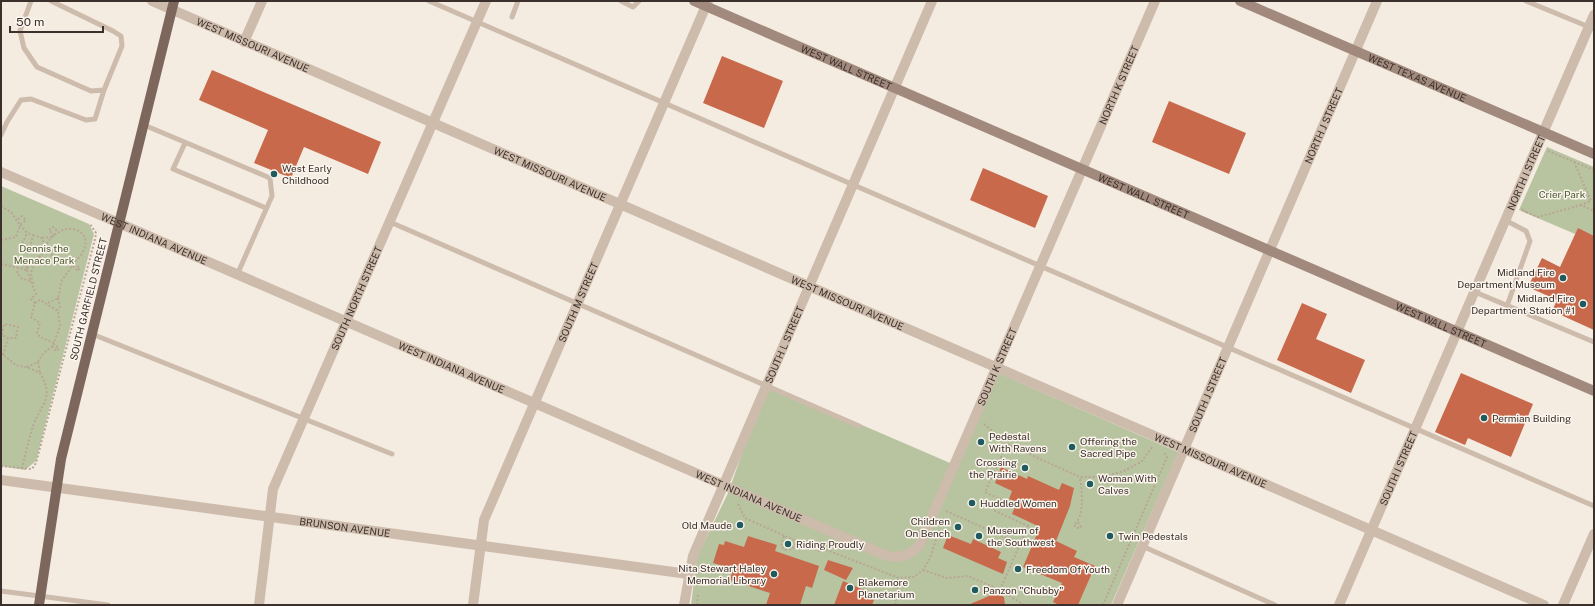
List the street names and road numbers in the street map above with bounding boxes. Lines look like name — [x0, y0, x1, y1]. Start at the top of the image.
street label: WEST MISSOURI AVENUE — [195, 15, 311, 75]
street label: WEST WALL STREET — [799, 42, 894, 92]
street label: NORTH K STREET — [1096, 44, 1141, 126]
street label: WEST TEXAS AVENUE — [1366, 51, 1468, 104]
street label: NORTH J STREET — [1302, 86, 1345, 165]
street label: NORTH I STREET — [1504, 133, 1547, 212]
street label: WEST MISSOURI AVENUE — [492, 144, 608, 203]
street label: WEST WALL STREET — [1096, 171, 1191, 221]
street label: WEST INDIANA AVENUE — [99, 210, 209, 267]
street label: SOUTH GARFIELD STREET — [67, 236, 109, 362]
street label: SOUTH NORTH STREET — [328, 244, 384, 352]
street label: SOUTH M STREET — [555, 260, 601, 344]
street label: WEST MISSOURI AVENUE — [789, 273, 906, 332]
street label: WEST WALL STREET — [1394, 300, 1488, 350]
street label: SOUTH L STREET — [762, 304, 806, 385]
street label: SOUTH K STREET — [975, 326, 1019, 408]
street label: WEST INDIANA AVENUE — [396, 339, 507, 396]
street label: SOUTH J STREET — [1186, 355, 1229, 434]
street label: SOUTH I STREET — [1377, 429, 1420, 507]
street label: WEST MISSOURI AVENUE — [1152, 431, 1269, 490]
street label: WEST INDIANA AVENUE — [694, 468, 804, 524]
street label: BRUNSON AVENUE — [299, 515, 391, 539]

